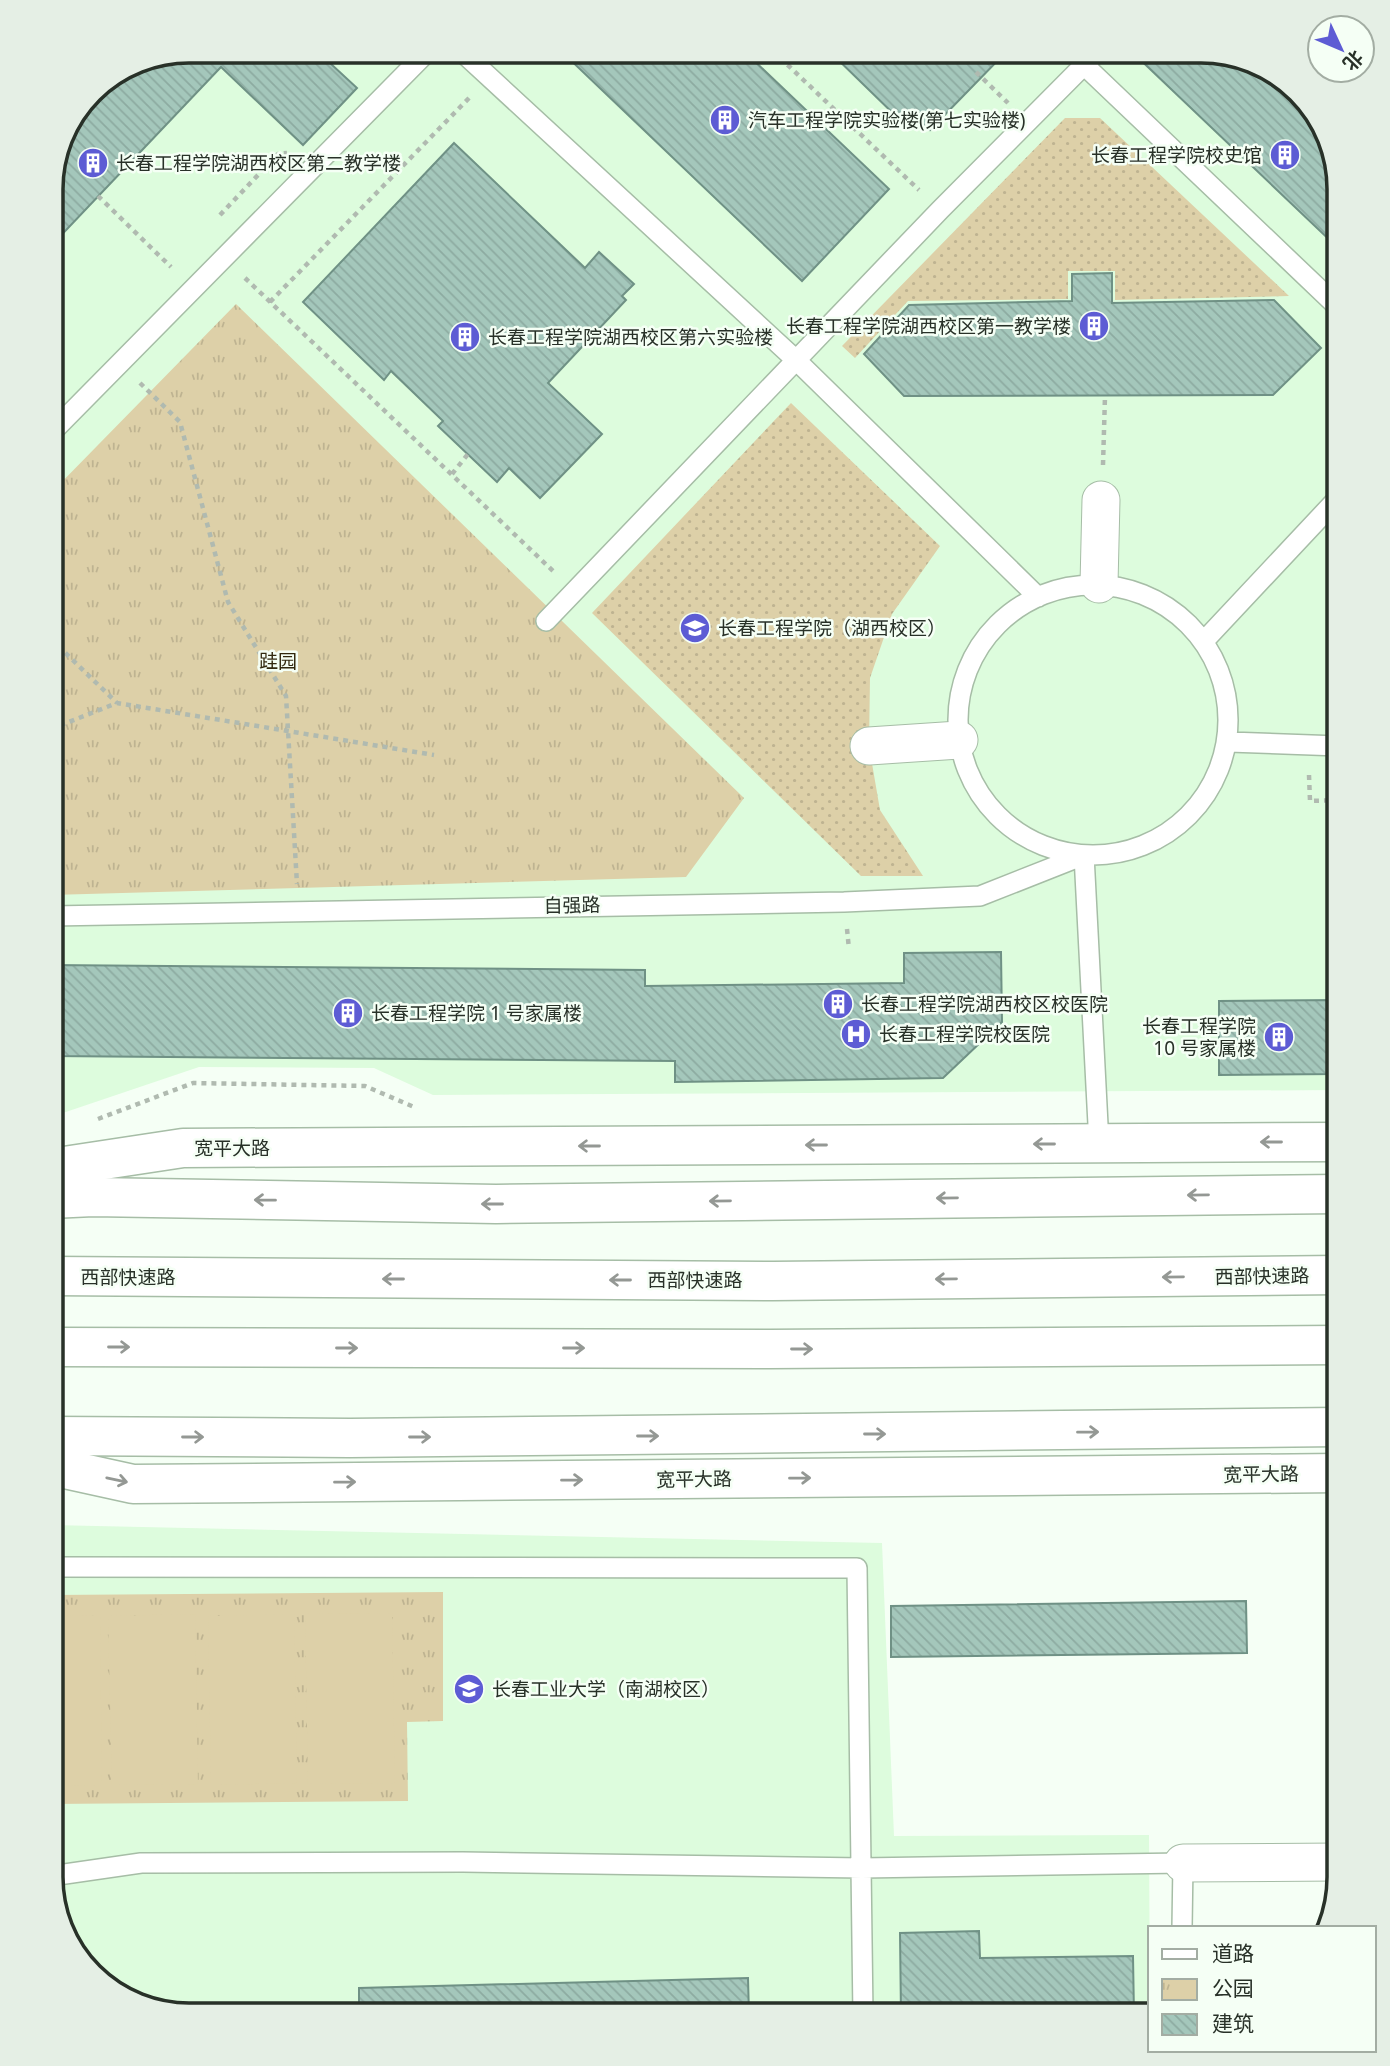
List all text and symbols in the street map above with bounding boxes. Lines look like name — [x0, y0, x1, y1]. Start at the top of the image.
north arrow — [1306, 14, 1376, 84]
text: 北 — [1337, 45, 1369, 77]
building icon: 汽车工程学院实验楼(第七实验楼) — [708, 103, 742, 137]
place label: 汽车工程学院实验楼(第七实验楼) — [748, 107, 1025, 133]
building icon: 长春工程学院校史馆 — [1268, 138, 1302, 172]
place label: 长春工程学院校史馆 — [1091, 142, 1262, 168]
building icon: 长春工程学院湖西校区第二教学楼 — [76, 146, 110, 180]
place label: 长春工程学院湖西校区第二教学楼 — [116, 150, 401, 176]
building icon: 长春工程学院湖西校区第一教学楼 — [1077, 309, 1111, 343]
place label: 长春工程学院湖西校区第一教学楼 — [786, 313, 1071, 339]
building icon: 长春工程学院湖西校区第六实验楼 — [448, 320, 482, 354]
place label: 长春工程学院湖西校区第六实验楼 — [488, 324, 773, 350]
school or university icon: 长春工程学院（湖西校区） — [678, 611, 712, 645]
place label: 长春工程学院（湖西校区） — [718, 615, 946, 641]
park label: 跬园 — [259, 648, 297, 674]
street label: 自强路 — [543, 892, 601, 918]
building icon: 长春工程学院湖西校区校医院 — [821, 987, 855, 1021]
place label: 长春工程学院湖西校区校医院 — [861, 991, 1108, 1017]
building icon: 长春工程学院 1 号家属楼 — [331, 996, 365, 1030]
place label: 长春工程学院 1 号家属楼 — [371, 1000, 582, 1026]
place label: 长春工程学院 10 号家属楼 — [1142, 1013, 1256, 1061]
hospital icon: 长春工程学院校医院 — [839, 1017, 873, 1051]
building icon: 长春工程学院 10 号家属楼 — [1262, 1020, 1296, 1054]
place label: 长春工程学院校医院 — [879, 1021, 1050, 1047]
street label: 宽平大路 — [194, 1135, 270, 1161]
one-way arrow — [1260, 1135, 1283, 1149]
one-way arrow — [1032, 1137, 1055, 1151]
one-way arrow — [805, 1138, 828, 1152]
one-way arrow — [577, 1139, 600, 1153]
one-way arrow — [1186, 1189, 1209, 1202]
one-way arrow — [936, 1192, 959, 1205]
one-way arrow — [254, 1193, 277, 1207]
one-way arrow — [708, 1194, 731, 1208]
one-way arrow — [481, 1197, 504, 1210]
street label: 西部快速路 — [1214, 1262, 1310, 1290]
street label: 西部快速路 — [80, 1264, 176, 1290]
street label: 西部快速路 — [647, 1267, 743, 1293]
one-way arrow — [1162, 1270, 1185, 1284]
one-way arrow — [381, 1272, 404, 1285]
one-way arrow — [934, 1272, 957, 1286]
one-way arrow — [609, 1273, 632, 1287]
one-way arrow — [107, 1340, 130, 1354]
one-way arrow — [335, 1341, 358, 1355]
one-way arrow — [562, 1342, 585, 1355]
one-way arrow — [790, 1342, 813, 1356]
one-way arrow — [1076, 1425, 1099, 1438]
one-way arrow — [863, 1427, 886, 1441]
one-way arrow — [636, 1429, 659, 1443]
one-way arrow — [181, 1430, 204, 1444]
one-way arrow — [408, 1430, 431, 1444]
street label: 宽平大路 — [1223, 1460, 1299, 1488]
street label: 宽平大路 — [656, 1465, 732, 1493]
one-way arrow — [788, 1471, 811, 1485]
one-way arrow — [560, 1473, 583, 1487]
one-way arrow — [106, 1475, 128, 1488]
one-way arrow — [333, 1475, 356, 1489]
school or university icon: 长春工业大学（南湖校区） — [452, 1672, 486, 1706]
place label: 长春工业大学（南湖校区） — [492, 1676, 720, 1702]
legend — [1148, 1926, 1376, 2052]
text: 道路 — [1212, 1939, 1254, 1967]
text: 公园 — [1212, 1974, 1254, 2002]
text: 建筑 — [1212, 2009, 1254, 2037]

